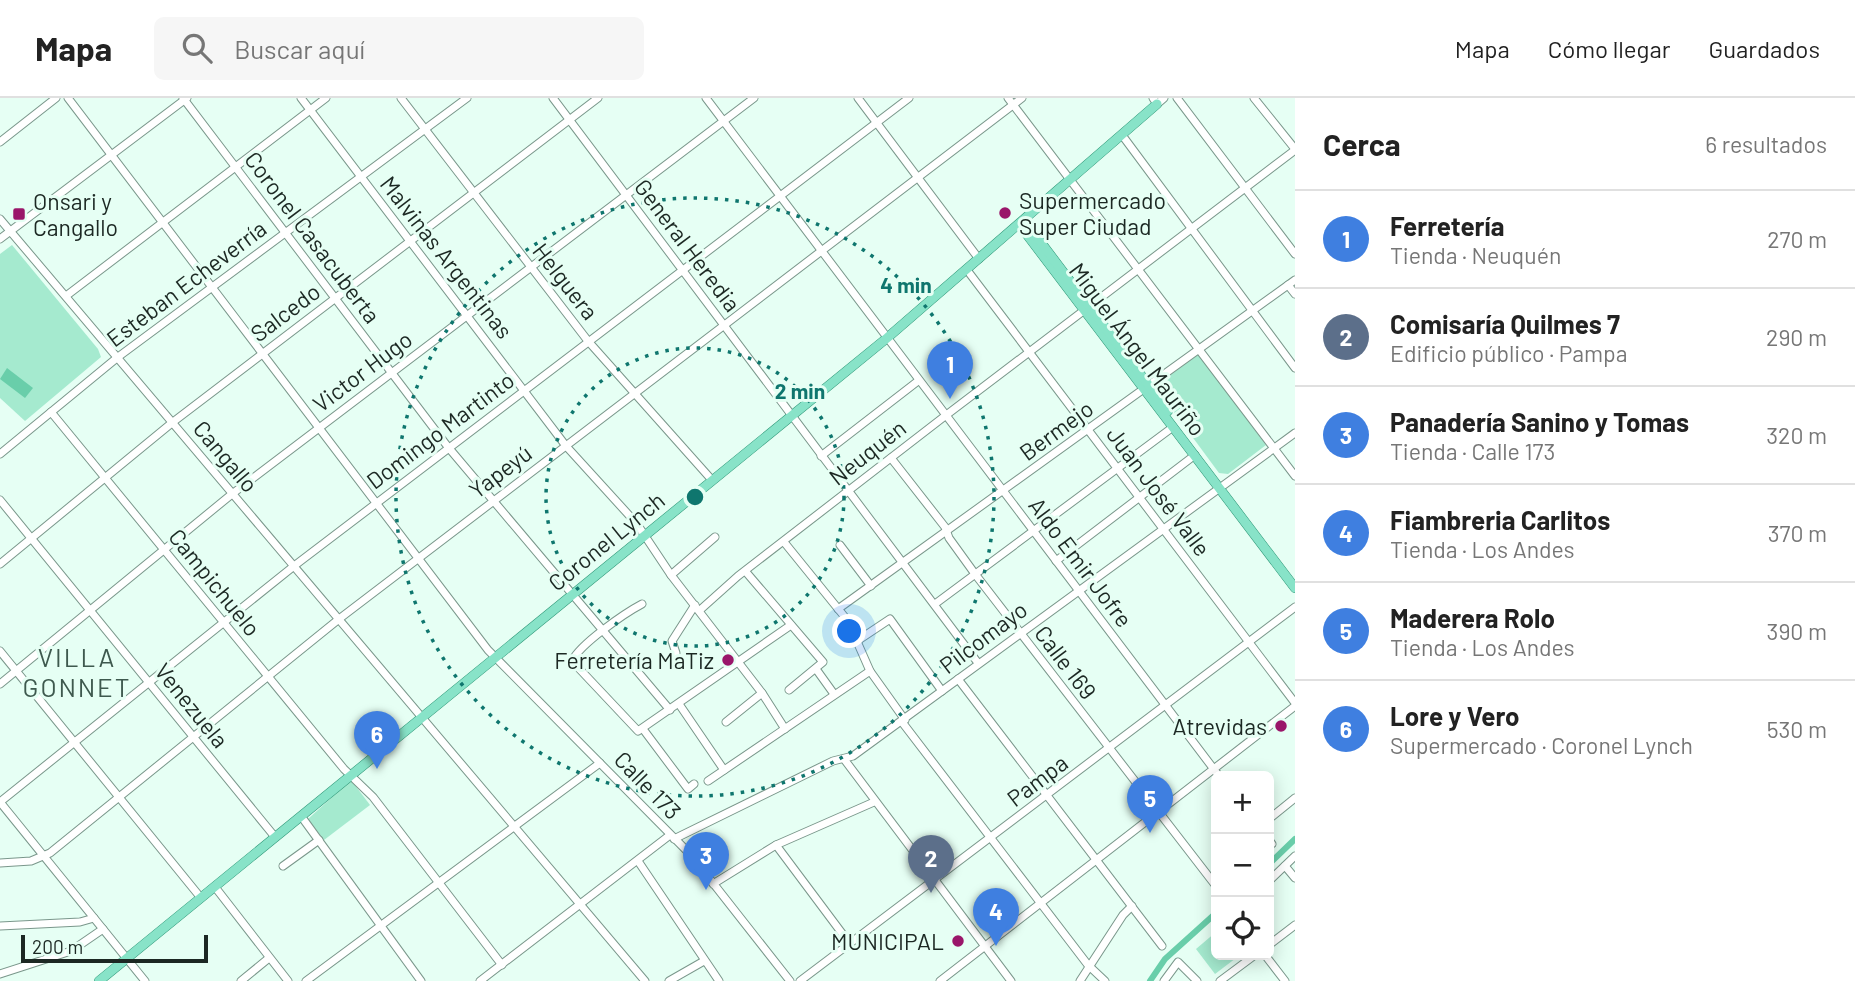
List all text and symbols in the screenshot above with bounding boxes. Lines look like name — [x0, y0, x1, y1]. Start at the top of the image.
search box — [154, 17, 644, 80]
text: Mapa — [35, 28, 112, 68]
icon: search — [178, 29, 216, 67]
text: Buscar aquí — [234, 33, 365, 64]
text: Mapa — [1455, 34, 1510, 63]
text: Cómo llegar — [1548, 34, 1670, 63]
text: Guardados — [1708, 34, 1820, 63]
text: Cerca — [1323, 126, 1401, 162]
text: 6 resultados — [1705, 130, 1827, 158]
street label: Coronel Casacuberta — [239, 146, 387, 328]
street label: Malvinas Argentinas — [375, 170, 519, 344]
street label: General Heredia — [629, 173, 747, 317]
place label: Supermercado Super Ciudad — [1019, 186, 1166, 240]
place label: Onsari y Cangallo — [33, 187, 118, 241]
marker: Supermercado Super Ciudad — [997, 205, 1013, 221]
marker: Onsari y Cangallo — [11, 206, 27, 222]
text: Ferretería — [1390, 210, 1504, 241]
street label: Esteban Echeverría — [101, 214, 271, 352]
text: 1 — [1342, 225, 1350, 253]
text: 270 m — [1767, 225, 1827, 253]
street label: Helguera — [527, 237, 605, 325]
text: Tienda · Neuquén — [1390, 241, 1561, 269]
street label: Miguel Ángel Mauriño — [1064, 257, 1212, 441]
text: 4 min — [880, 272, 932, 297]
street label: Salcedo — [245, 277, 325, 347]
text: Comisaría Quilmes 7 — [1390, 308, 1620, 339]
text: 2 — [1340, 323, 1352, 351]
text: 290 m — [1766, 323, 1827, 351]
street label: Victor Hugo — [307, 325, 417, 417]
text: Edificio público · Pampa — [1390, 339, 1627, 367]
pin: 1 — [927, 341, 973, 399]
street label: Domingo Martinto — [361, 365, 519, 495]
text: 2 min — [775, 378, 825, 403]
street label: Bermejo — [1014, 394, 1098, 466]
text: Panadería Sanino y Tomas — [1390, 406, 1689, 437]
street label: Neuquén — [823, 413, 911, 491]
street label: Cangallo — [188, 414, 264, 498]
street label: Juan José Valle — [1101, 421, 1217, 561]
text: 3 — [1340, 421, 1352, 449]
text: 320 m — [1766, 421, 1827, 449]
text: Tienda · Calle 173 — [1390, 437, 1555, 465]
street label: Yapeyú — [463, 438, 537, 504]
centre of rings — [683, 485, 707, 509]
street label: Coronel Lynch — [542, 486, 670, 596]
street label: Aldo Emir Jofre — [1023, 492, 1139, 632]
text: Fiambreria Carlitos — [1390, 504, 1610, 535]
text: 4 — [1339, 519, 1353, 547]
text: 370 m — [1768, 519, 1827, 547]
street label: Campichuelo — [163, 523, 267, 641]
text: Tienda · Los Andes — [1390, 535, 1575, 563]
street label: Pilcomayo — [934, 595, 1032, 679]
text: Maderera Rolo — [1390, 602, 1555, 633]
your location — [832, 614, 866, 648]
text: 5 — [1340, 617, 1352, 645]
text: 390 m — [1767, 617, 1827, 645]
street label: Calle 169 — [1029, 620, 1103, 704]
text: Tienda · Los Andes — [1390, 633, 1575, 661]
district label: VILLA GONNET — [22, 641, 132, 702]
place label: Ferretería MaTiz — [554, 646, 714, 674]
marker: Ferretería MaTiz — [720, 652, 736, 668]
street label: Venezuela — [149, 657, 235, 753]
text: Lore y Vero — [1390, 700, 1520, 731]
pin: 6 — [354, 711, 400, 769]
place label: Atrevidas — [1173, 712, 1267, 740]
text: 6 — [1340, 715, 1352, 743]
text: 530 m — [1767, 715, 1827, 743]
marker: Atrevidas — [1273, 718, 1289, 734]
text: Supermercado · Coronel Lynch — [1390, 731, 1693, 759]
street label: Calle 173 — [609, 745, 687, 825]
street label: Pampa — [1001, 748, 1073, 812]
map controls — [1211, 771, 1274, 960]
button: + — [1211, 771, 1274, 834]
pin: 5 — [1127, 775, 1173, 833]
pin: 3 — [683, 832, 729, 890]
button: − — [1211, 834, 1274, 897]
pin: 2 — [908, 835, 954, 893]
pin: 4 — [973, 888, 1019, 946]
button: locate — [1211, 897, 1274, 960]
place label: MUNICIPAL — [831, 927, 944, 955]
scale bar — [21, 932, 208, 964]
marker: MUNICIPAL — [950, 933, 966, 949]
text: 200 m — [32, 935, 83, 958]

